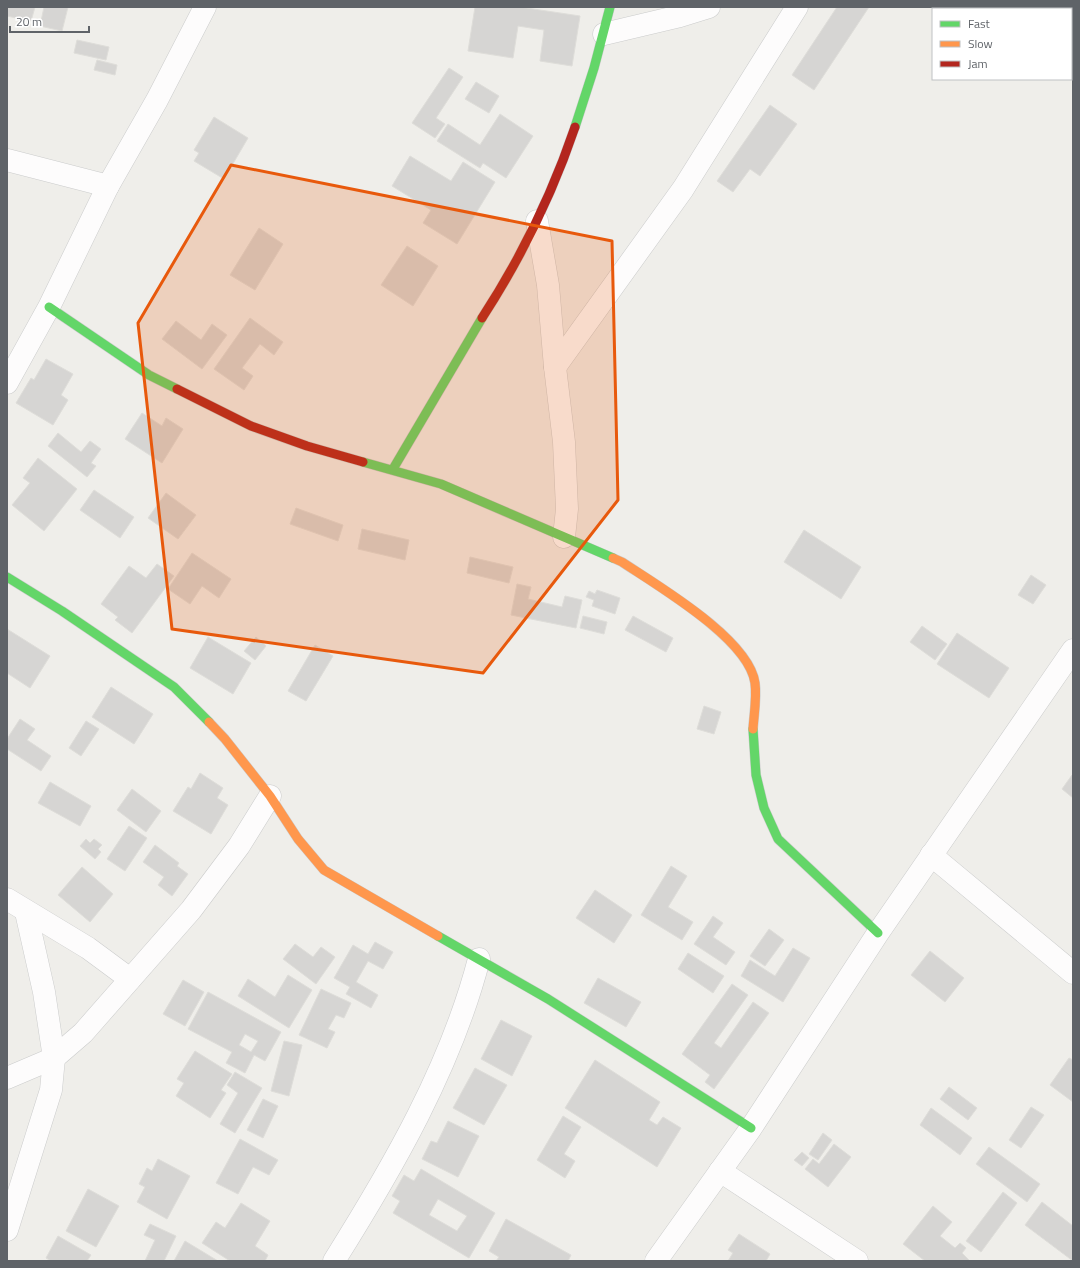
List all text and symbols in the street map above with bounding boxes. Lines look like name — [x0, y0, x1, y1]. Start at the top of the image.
scale bar — [10, 8, 89, 34]
legend — [932, 8, 1072, 80]
text: 20 m — [16, 12, 42, 31]
text: Fast — [968, 14, 991, 33]
text: Slow — [968, 34, 993, 53]
text: Jam — [968, 54, 988, 73]

